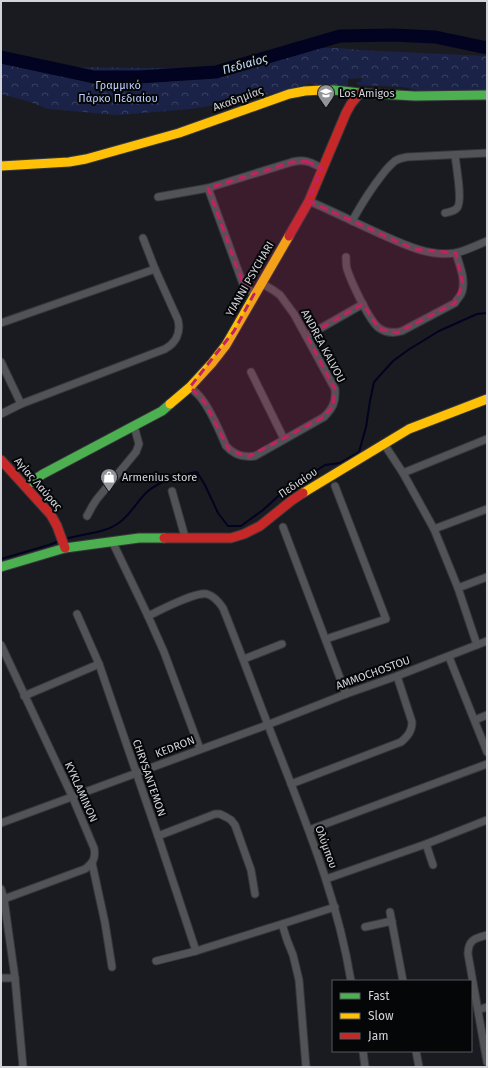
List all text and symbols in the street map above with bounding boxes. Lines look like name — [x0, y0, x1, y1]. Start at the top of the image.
water label: Πεδιαίος — [221, 51, 270, 77]
park label: Γραμμικό Πάρκο Πεδιαίου — [78, 79, 158, 105]
school or university icon: Los Amigos — [316, 83, 336, 108]
street label: Ακαδημίας — [211, 84, 265, 114]
place label: Los Amigos — [339, 87, 395, 100]
street label: YIANNI PSYCHARI — [223, 239, 277, 319]
street label: ANDREA KALVOU — [298, 307, 348, 385]
street label: Αγίας Λαύρας — [11, 455, 65, 513]
street label: Πεδιαίου — [276, 465, 320, 501]
shop icon: Armenius store — [99, 467, 119, 492]
place label: Armenius store — [122, 471, 197, 484]
street label: AMMOCHOSTOU — [334, 654, 412, 692]
street label: KEDRON — [153, 734, 197, 760]
street label: CHRYSANTEMON — [130, 738, 168, 818]
street label: KYKLAMINON — [62, 760, 100, 824]
street label: Ολύμπου — [312, 824, 340, 870]
legend — [332, 980, 472, 1052]
text: Fast — [368, 989, 390, 1003]
text: Slow — [368, 1009, 394, 1023]
text: Jam — [368, 1029, 388, 1043]

